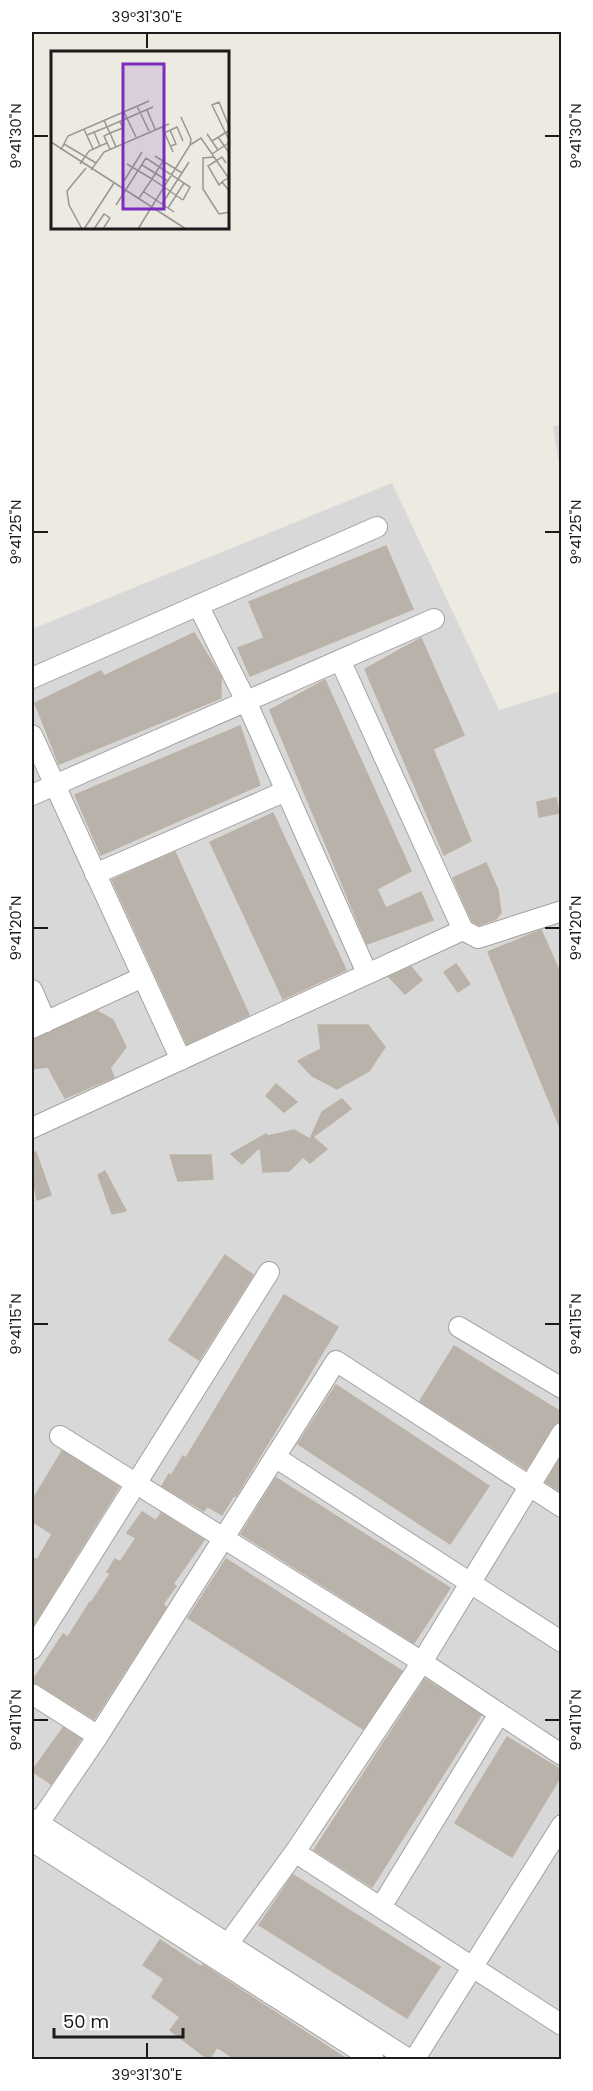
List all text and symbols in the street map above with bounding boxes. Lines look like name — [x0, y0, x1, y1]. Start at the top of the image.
text: 39°31'30"E — [112, 6, 182, 27]
inset map — [51, 51, 230, 230]
text: 9°41'30"N — [5, 103, 26, 169]
text: 9°41'30"N — [565, 103, 586, 169]
text: 9°41'25"N — [5, 499, 26, 565]
text: 9°41'25"N — [565, 499, 586, 565]
text: 9°41'20"N — [5, 895, 26, 961]
text: 9°41'20"N — [565, 895, 586, 961]
text: 9°41'15"N — [5, 1293, 26, 1355]
text: 9°41'15"N — [565, 1293, 586, 1355]
text: 9°41'10"N — [5, 1689, 26, 1751]
text: 9°41'10"N — [565, 1689, 586, 1751]
scale bar — [54, 2001, 183, 2039]
text: 50 m — [63, 2009, 109, 2034]
text: 39°31'30"E — [112, 2064, 182, 2085]

